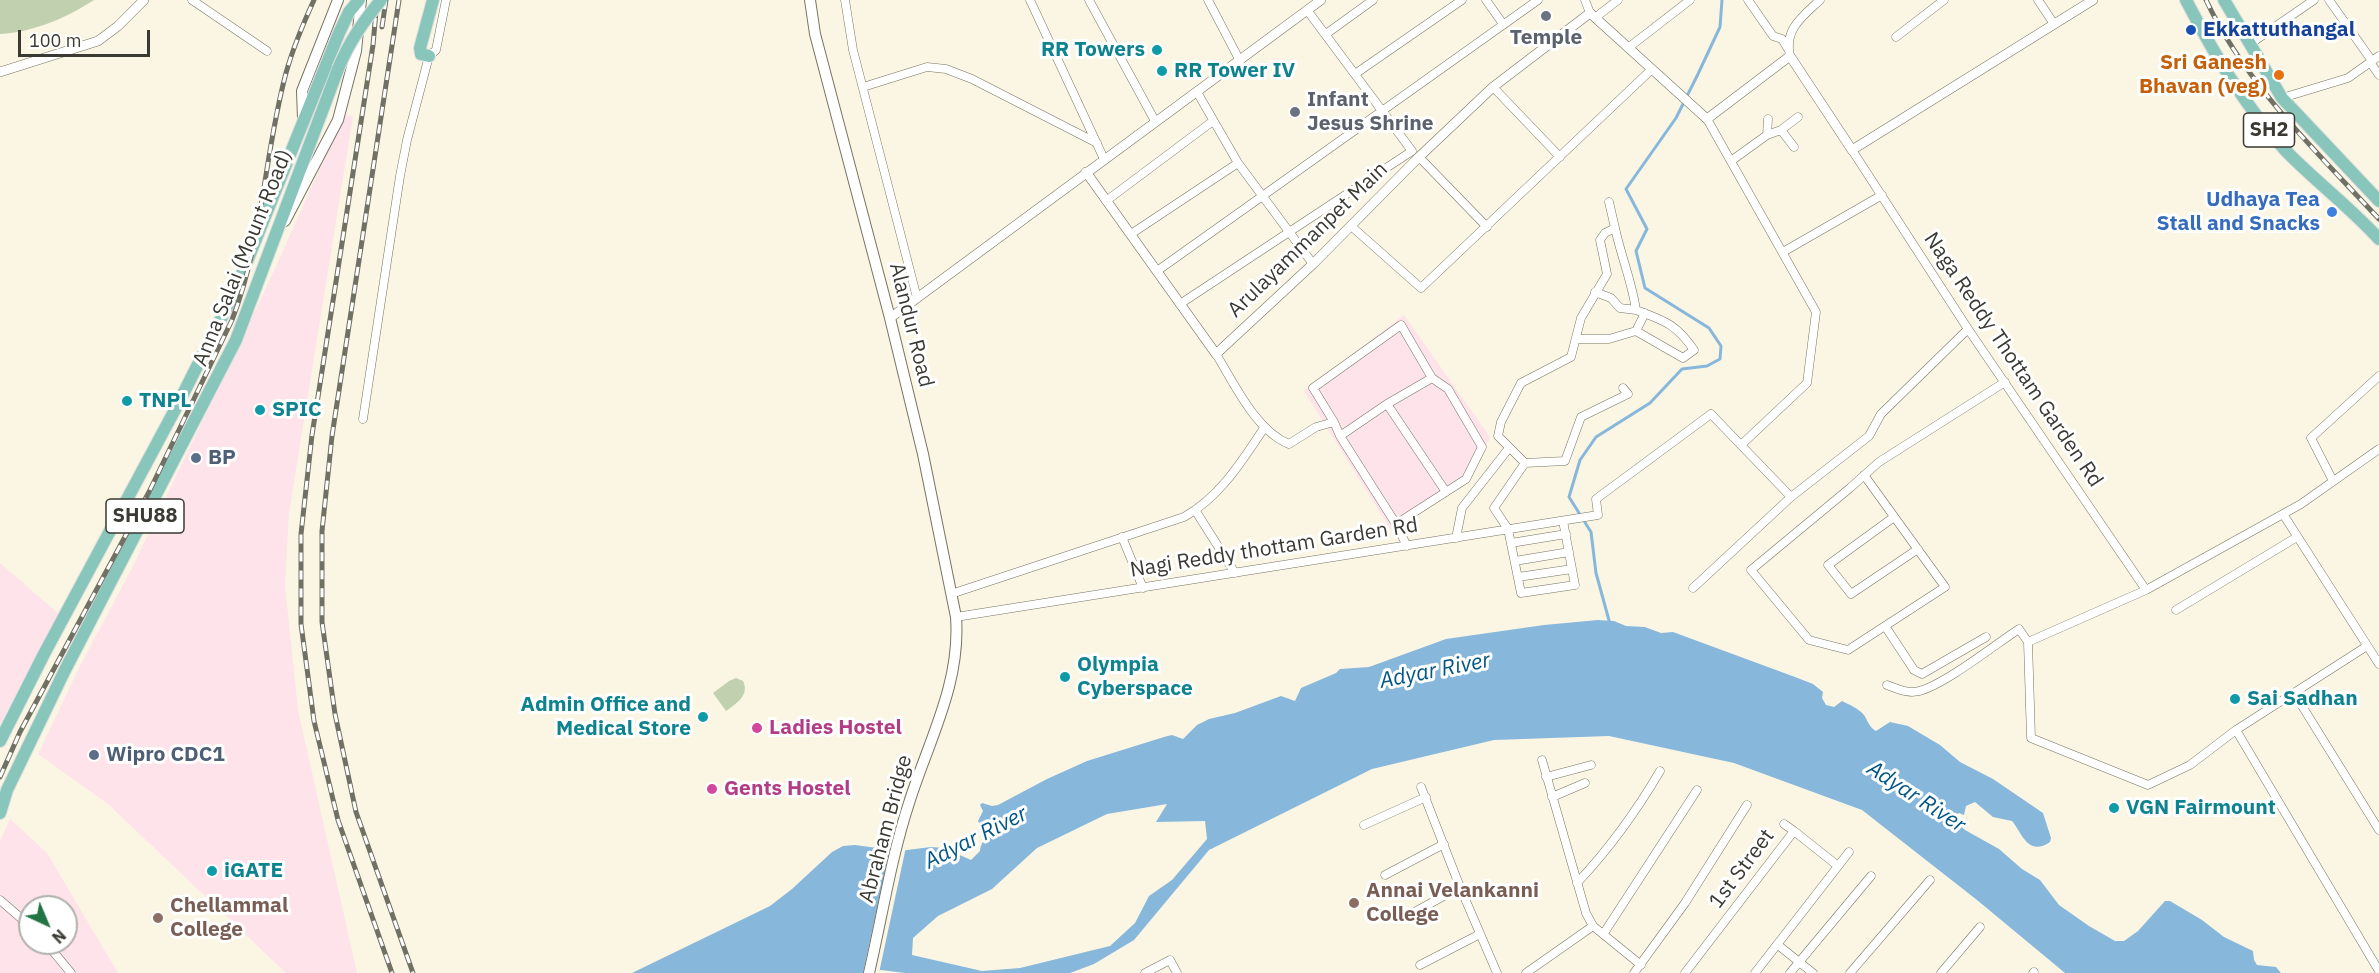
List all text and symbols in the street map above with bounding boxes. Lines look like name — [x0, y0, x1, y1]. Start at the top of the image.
marker: Temple — [1539, 9, 1553, 23]
place label: Ekkattuthangal — [2203, 17, 2355, 43]
scale bar — [21, 18, 153, 56]
marker: Ekkattuthangal — [2184, 23, 2198, 37]
place label: Temple — [1510, 25, 1582, 51]
text: 100 m — [29, 29, 81, 52]
place label: RR Towers — [1041, 37, 1145, 63]
marker: RR Towers — [1150, 43, 1164, 57]
place label: Sri Ganesh Bhavan (veg) — [2139, 50, 2267, 100]
place label: RR Tower IV — [1174, 58, 1295, 84]
marker: RR Tower IV — [1155, 64, 1169, 78]
marker: Sri Ganesh Bhavan (veg) — [2272, 68, 2286, 82]
place label: Infant Jesus Shrine — [1307, 87, 1434, 137]
marker: Infant Jesus Shrine — [1288, 105, 1302, 119]
road number: SH2 — [2244, 113, 2294, 147]
street label: Anna Salai (Mount Road) — [188, 146, 298, 370]
street label: Arulayammanpet Main — [1223, 157, 1393, 323]
place label: Udhaya Tea Stall and Snacks — [2156, 187, 2320, 237]
marker: Udhaya Tea Stall and Snacks — [2325, 205, 2339, 219]
street label: Naga Reddy Thottam Garden Rd — [1918, 228, 2108, 492]
street label: Alandur Road — [883, 260, 939, 390]
place label: TNPL — [139, 388, 191, 414]
marker: TNPL — [120, 394, 134, 408]
place label: SPIC — [272, 397, 322, 423]
marker: SPIC — [253, 403, 267, 417]
place label: BP — [208, 445, 236, 471]
marker: BP — [189, 451, 203, 465]
road number: SHU88 — [106, 499, 184, 533]
street label: Nagi Reddy thottam Garden Rd — [1128, 513, 1420, 583]
water label: Adyar River — [1378, 647, 1492, 695]
place label: Olympia Cyberspace — [1077, 652, 1193, 702]
marker: Olympia Cyberspace — [1058, 670, 1072, 684]
place label: Sai Sadhan — [2247, 686, 2358, 712]
place label: Admin Office and Medical Store — [521, 692, 691, 742]
marker: Sai Sadhan — [2228, 692, 2242, 706]
marker: Admin Office and Medical Store — [696, 710, 710, 724]
place label: Ladies Hostel — [769, 715, 902, 741]
marker: Ladies Hostel — [750, 721, 764, 735]
place label: Wipro CDC1 — [106, 742, 225, 768]
marker: Wipro CDC1 — [87, 748, 101, 762]
street label: Abraham Bridge — [854, 752, 918, 906]
water label: Adyar River — [1862, 755, 1970, 839]
place label: Gents Hostel — [724, 776, 851, 802]
marker: Gents Hostel — [705, 782, 719, 796]
place label: VGN Fairmount — [2126, 795, 2276, 821]
water label: Adyar River — [920, 801, 1032, 875]
marker: VGN Fairmount — [2107, 801, 2121, 815]
street label: 1st Street — [1704, 824, 1780, 914]
place label: iGATE — [224, 858, 283, 884]
marker: iGATE — [205, 864, 219, 878]
place label: Annai Velankanni College — [1366, 878, 1539, 928]
place label: Chellammal College — [170, 893, 288, 943]
north arrow — [18, 895, 78, 955]
marker: Annai Velankanni College — [1347, 896, 1361, 910]
marker: Chellammal College — [151, 911, 165, 925]
text: N — [48, 925, 70, 948]

